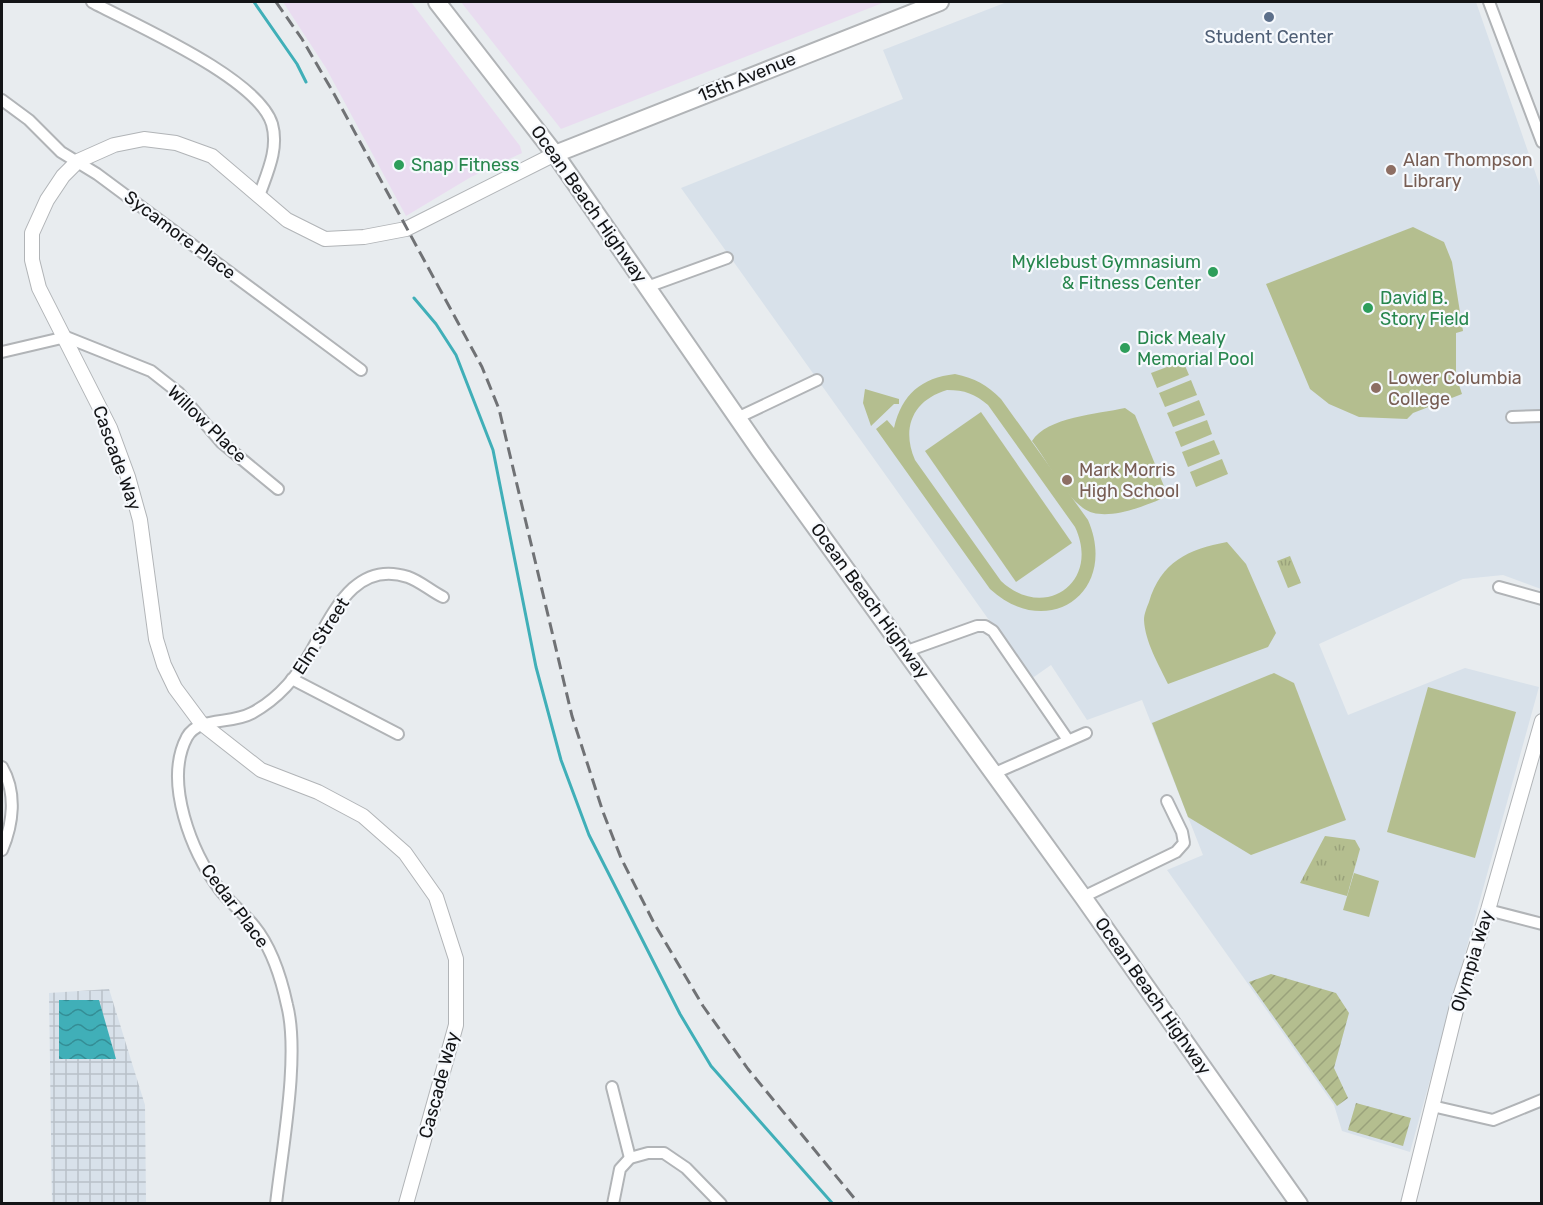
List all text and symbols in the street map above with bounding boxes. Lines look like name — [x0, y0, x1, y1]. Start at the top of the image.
marker: Student Center — [1262, 10, 1276, 24]
place label: Student Center — [1205, 26, 1334, 48]
street label: 15th Avenue — [695, 47, 799, 107]
street label: Ocean Beach Highway — [526, 121, 652, 287]
place label: Alan Thompson Library — [1403, 149, 1533, 192]
place label: Snap Fitness — [411, 154, 519, 176]
marker: Snap Fitness — [392, 158, 406, 172]
marker: Alan Thompson Library — [1384, 163, 1398, 177]
street label: Sycamore Place — [120, 186, 240, 284]
place label: Myklebust Gymnasium & Fitness Center — [1011, 251, 1201, 294]
marker: Myklebust Gymnasium & Fitness Center — [1206, 265, 1220, 279]
place label: David B. Story Field — [1380, 287, 1469, 330]
marker: David B. Story Field — [1361, 301, 1375, 315]
place label: Dick Mealy Memorial Pool — [1137, 327, 1254, 370]
marker: Dick Mealy Memorial Pool — [1118, 341, 1132, 355]
place label: Lower Columbia College — [1388, 367, 1522, 410]
street label: Willow Place — [163, 381, 251, 467]
marker: Lower Columbia College — [1369, 381, 1383, 395]
street label: Cascade Way — [88, 403, 146, 513]
place label: Mark Morris High School — [1079, 459, 1179, 502]
marker: Mark Morris High School — [1060, 473, 1074, 487]
street label: Ocean Beach Highway — [806, 519, 934, 683]
street label: Elm Street — [288, 593, 354, 679]
street label: Cedar Place — [196, 860, 274, 952]
street label: Olympia Way — [1446, 907, 1498, 1015]
street label: Ocean Beach Highway — [1090, 913, 1216, 1079]
street label: Cascade Way — [414, 1029, 464, 1141]

